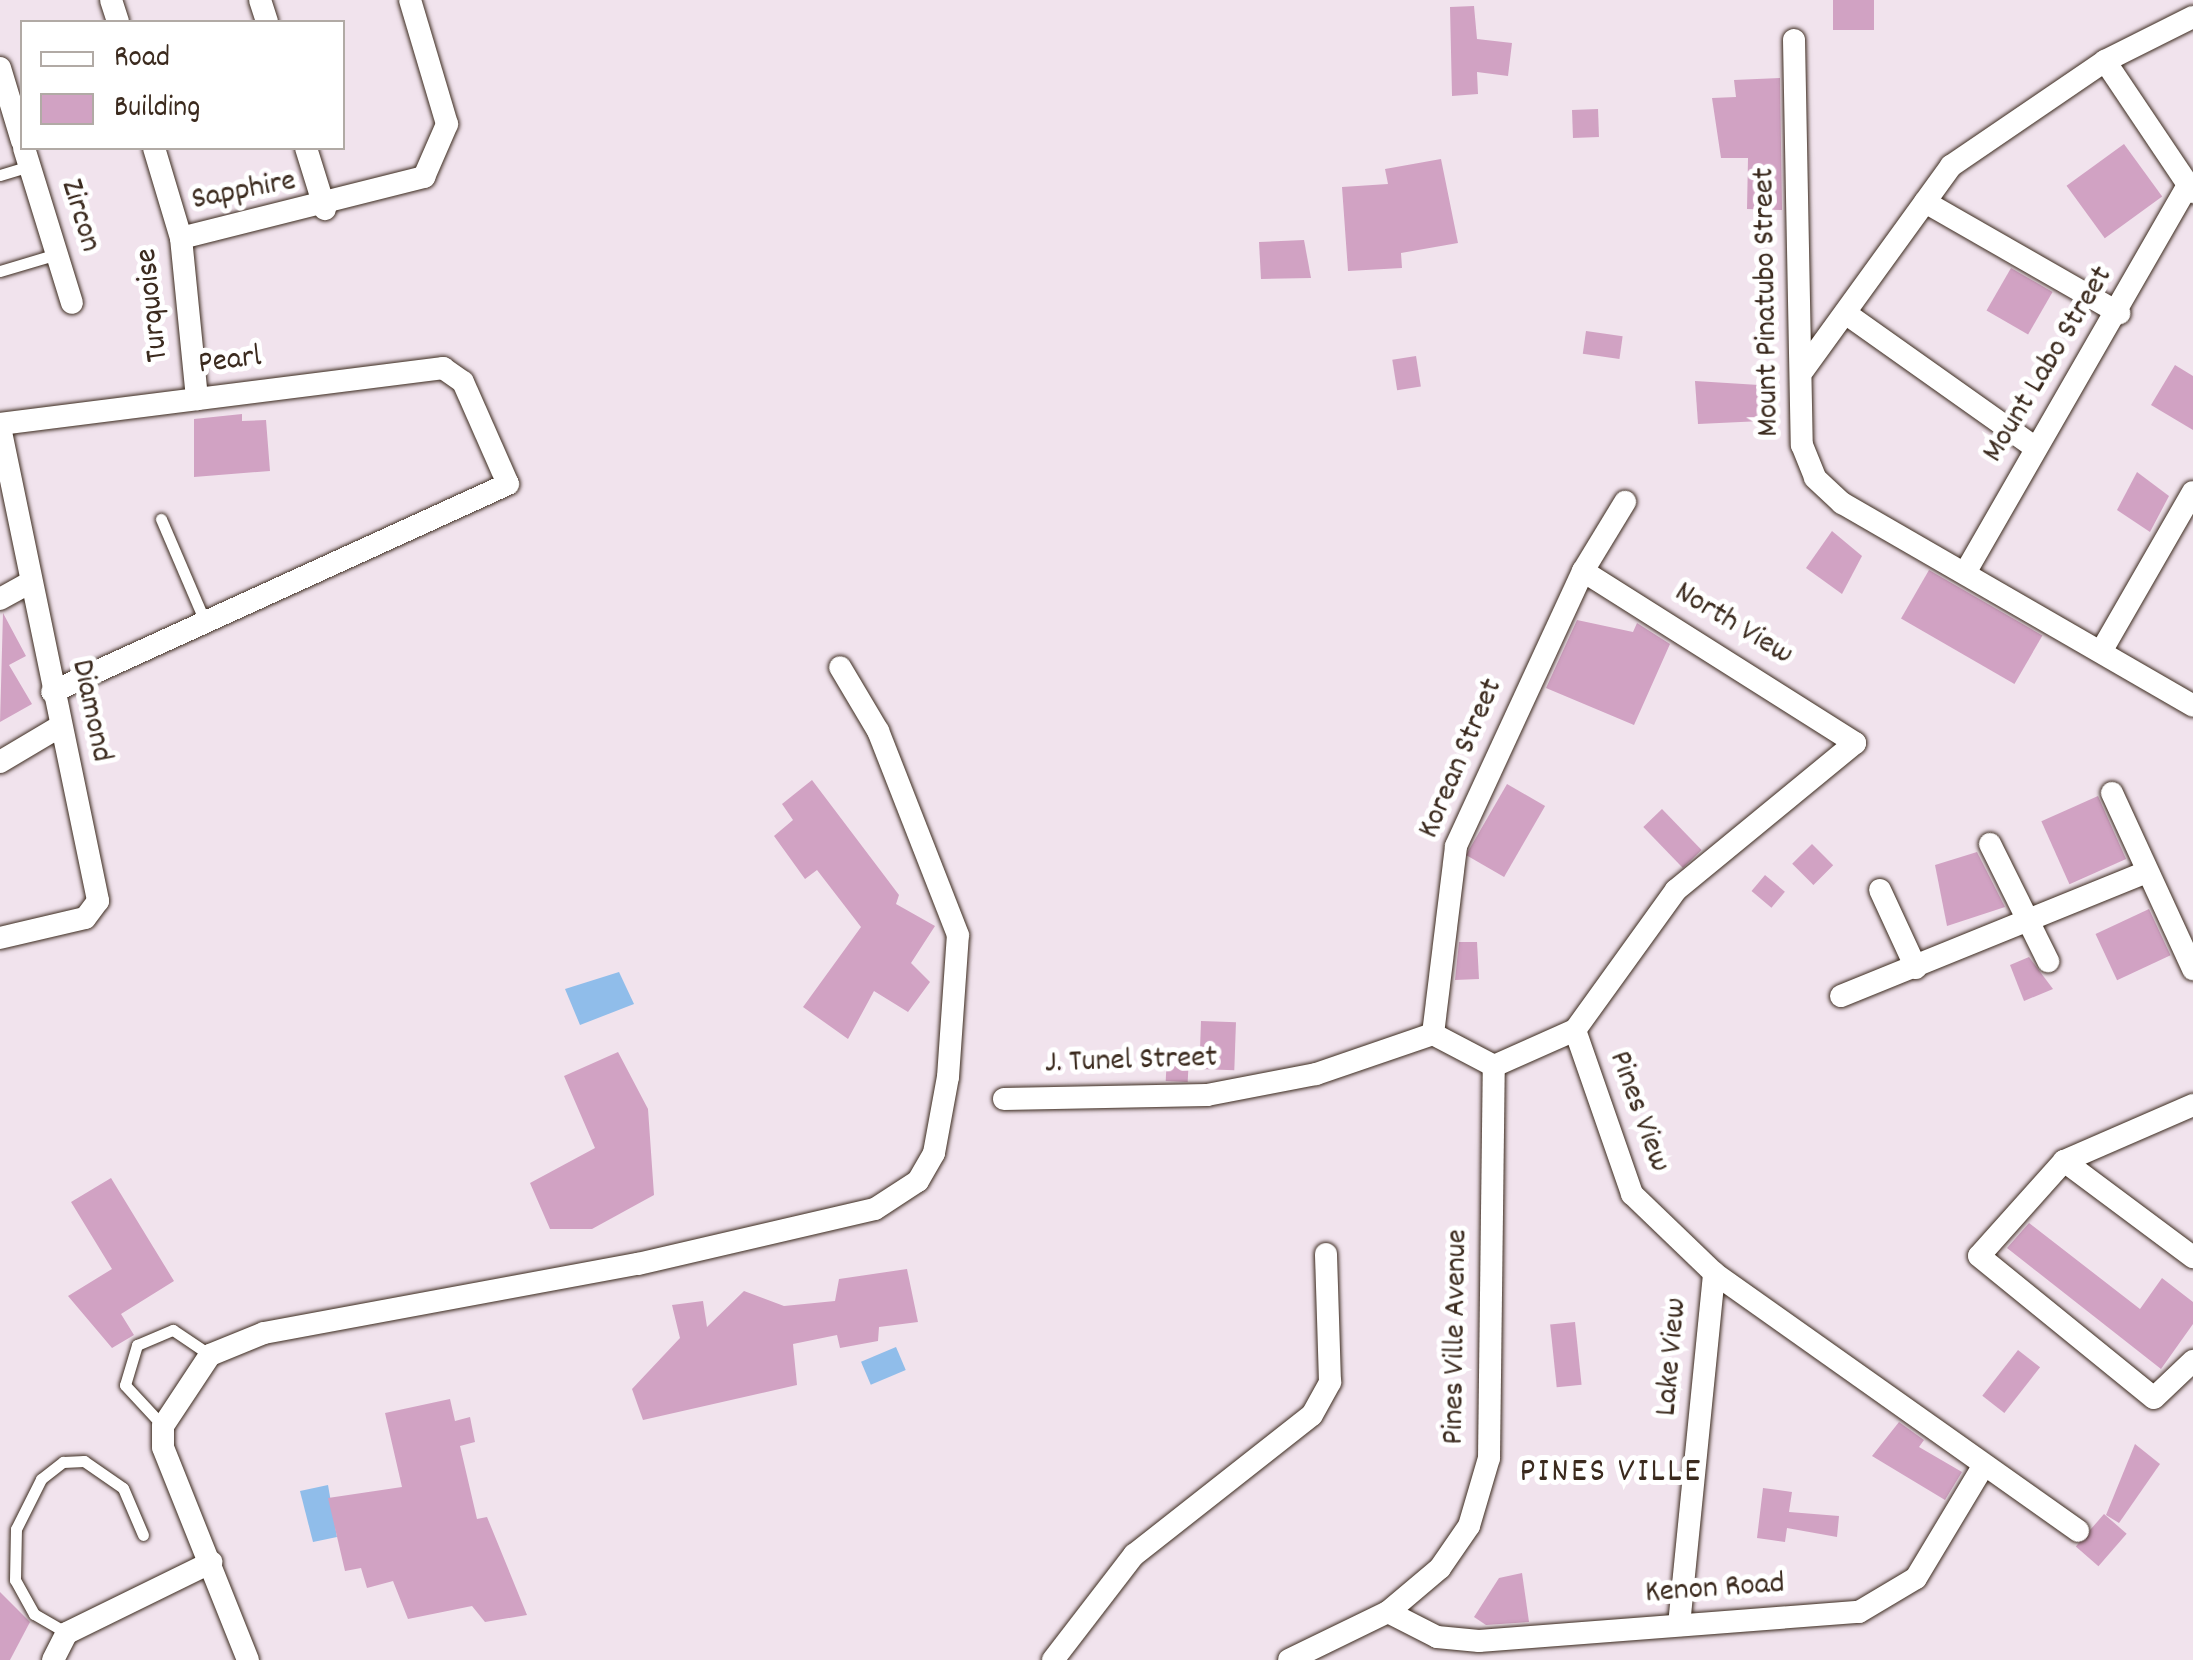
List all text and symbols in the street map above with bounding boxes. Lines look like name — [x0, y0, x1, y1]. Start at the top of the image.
legend — [20, 20, 345, 150]
text: Road — [114, 38, 170, 81]
text: Building — [114, 88, 200, 131]
street label: Sapphire — [189, 163, 299, 221]
street label: Mount Pinatubo Street — [1746, 167, 1790, 437]
street label: Zircon — [50, 175, 108, 257]
street label: Turquoise — [129, 246, 179, 364]
street label: Mount Labo Street — [1975, 260, 2123, 470]
street label: Pearl — [196, 339, 264, 385]
street label: North View — [1667, 575, 1799, 675]
street label: Diamond — [60, 656, 120, 766]
street label: Korean Street — [1411, 673, 1513, 845]
street label: J. Tunel Street — [1044, 1040, 1218, 1084]
street label: Pines View — [1598, 1046, 1678, 1178]
street label: Pines Ville Avenue — [1436, 1229, 1478, 1445]
street label: Lake View — [1649, 1296, 1697, 1418]
district label: PINES VILLE — [1519, 1452, 1703, 1494]
street label: Kenon Road — [1644, 1566, 1786, 1614]

